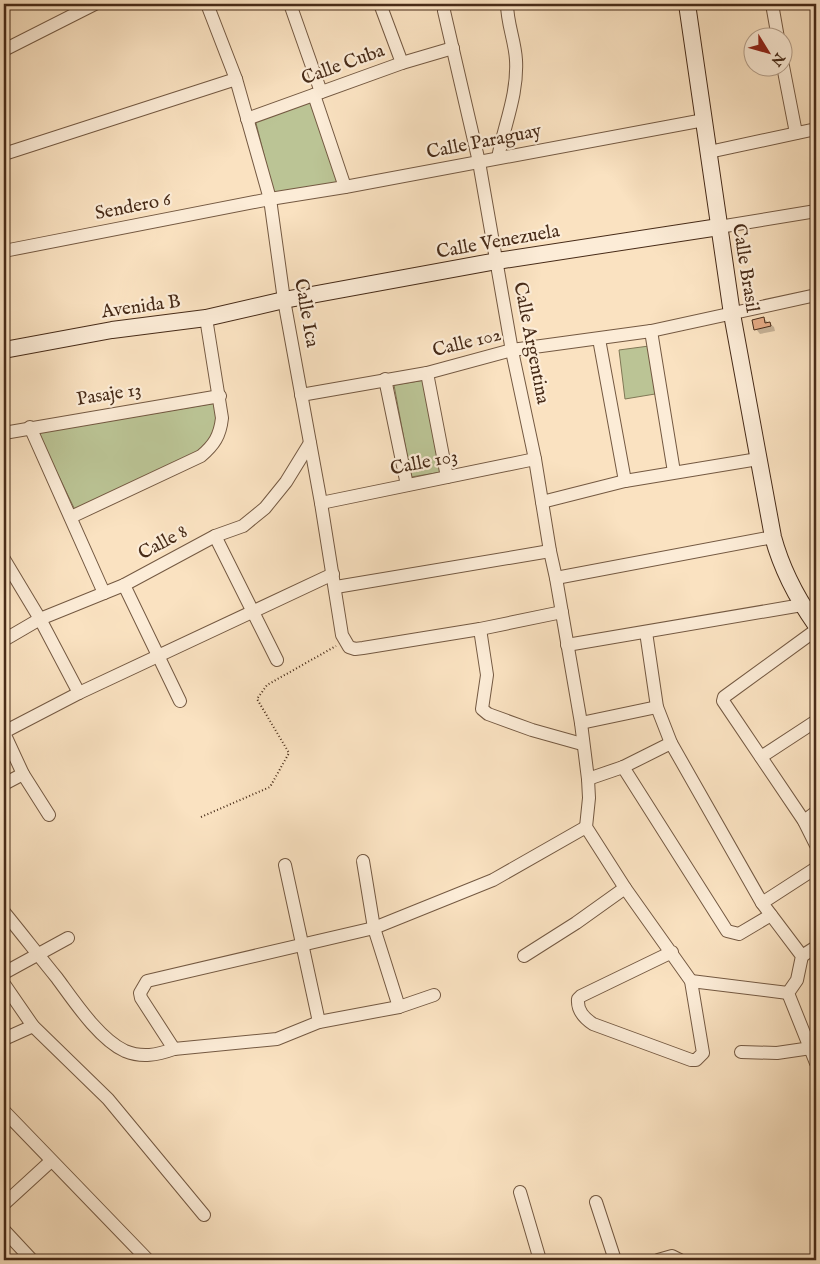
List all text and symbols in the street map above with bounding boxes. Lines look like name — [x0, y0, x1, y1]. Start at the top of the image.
north arrow — [742, 28, 792, 78]
street label: Calle Cuba — [298, 39, 389, 91]
text: N — [767, 48, 789, 69]
street label: Calle Paraguay — [424, 119, 544, 165]
street label: Sendero 6 — [93, 188, 174, 226]
street label: Calle Venezuela — [434, 219, 562, 265]
street label: Calle Brasil — [726, 222, 764, 315]
street label: Calle Ica — [288, 277, 324, 350]
street label: Calle Argentina — [507, 280, 555, 407]
street label: Avenida B — [99, 290, 182, 325]
street label: Calle 102 — [430, 323, 504, 363]
street label: Pasaje 13 — [75, 378, 143, 412]
street label: Calle 103 — [388, 445, 460, 481]
street label: Calle 8 — [134, 520, 192, 566]

